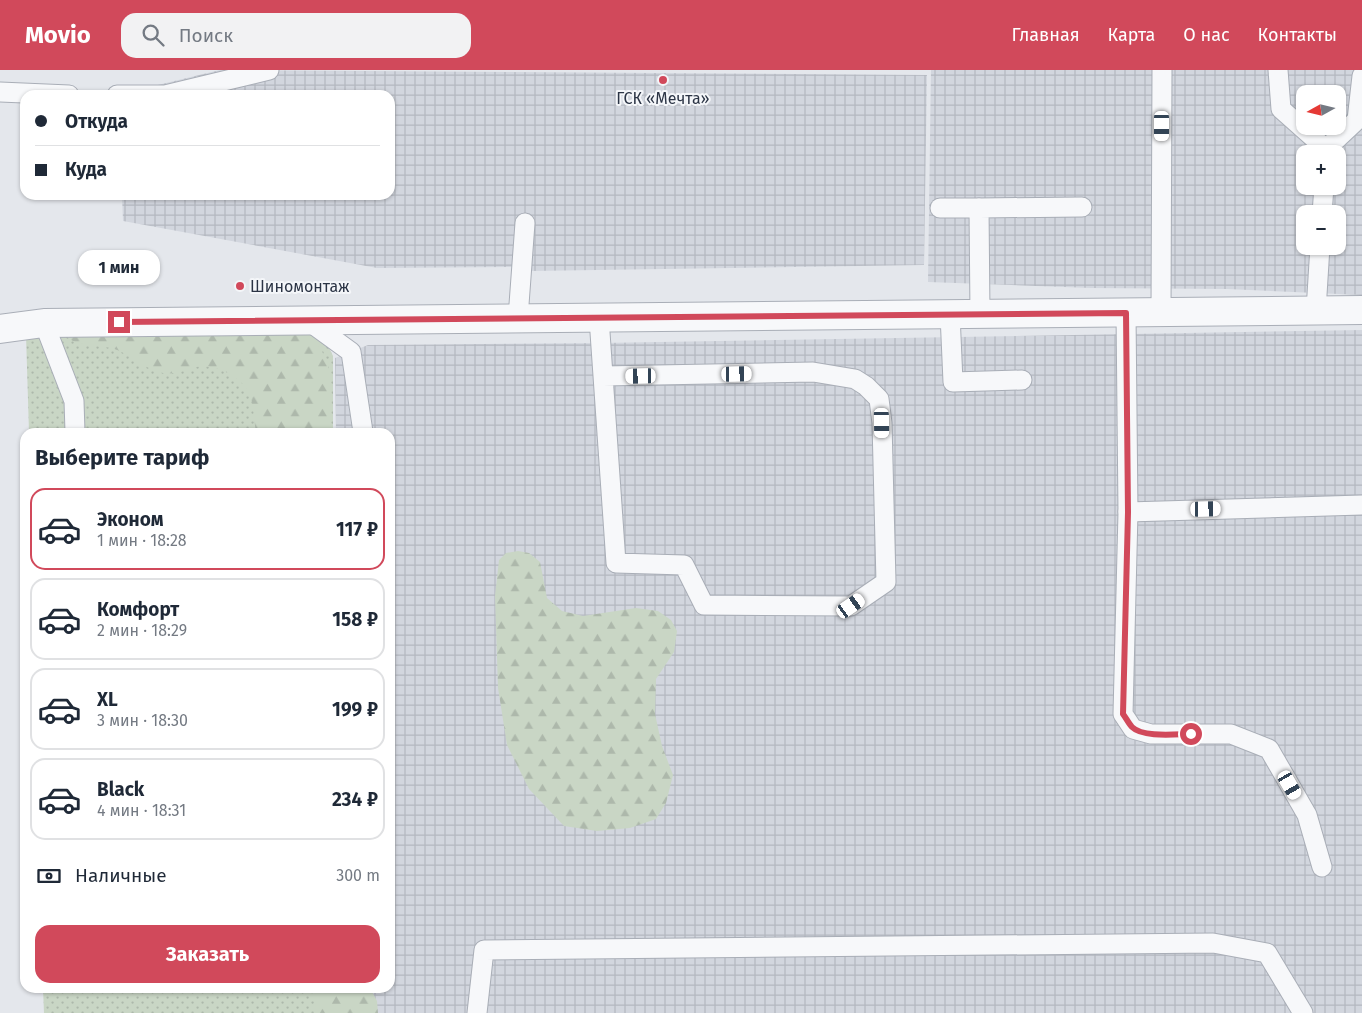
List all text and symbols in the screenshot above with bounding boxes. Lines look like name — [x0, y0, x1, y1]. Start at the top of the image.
search box — [121, 13, 471, 58]
text: Movio — [25, 21, 91, 49]
icon: search — [139, 21, 167, 49]
text: Поиск — [179, 24, 233, 47]
text: Главная — [1012, 24, 1080, 46]
text: Карта — [1108, 24, 1155, 46]
text: О нас — [1183, 24, 1230, 46]
text: Контакты — [1258, 24, 1337, 46]
marker: ГСК «Мечта» — [657, 74, 669, 86]
north arrow — [1296, 85, 1346, 135]
map controls — [1296, 85, 1346, 255]
place label: ГСК «Мечта» — [616, 89, 710, 108]
text: Откуда — [65, 110, 128, 133]
car — [1154, 111, 1169, 141]
button: + — [1296, 145, 1346, 195]
text: Куда — [65, 158, 107, 181]
button: − — [1296, 205, 1346, 255]
callout: 1 мин — [78, 250, 160, 284]
text: 1 мин — [99, 258, 139, 277]
place label: Шиномонтаж — [250, 277, 350, 296]
marker: Шиномонтаж — [234, 280, 246, 292]
route end — [108, 311, 130, 333]
car — [721, 366, 752, 382]
car — [625, 368, 656, 384]
car — [874, 408, 889, 438]
text: Выберите тариф — [35, 444, 210, 471]
car — [1190, 501, 1221, 517]
icon: car — [37, 507, 82, 552]
text: Эконом — [97, 508, 164, 531]
text: 117 ₽ — [336, 518, 378, 541]
text: 1 мин · 18:28 — [97, 531, 187, 550]
car — [834, 591, 867, 621]
icon: car — [37, 597, 82, 642]
text: Комфорт — [97, 598, 179, 621]
text: 158 ₽ — [332, 608, 378, 631]
text: 2 мин · 18:29 — [97, 621, 187, 640]
icon: car — [37, 687, 82, 732]
text: XL — [97, 688, 118, 711]
text: 199 ₽ — [332, 698, 378, 721]
text: 3 мин · 18:30 — [97, 711, 188, 730]
route start — [1180, 723, 1202, 745]
car — [1276, 768, 1303, 802]
icon: car — [37, 777, 82, 822]
text: Black — [97, 778, 144, 801]
text: 234 ₽ — [332, 788, 378, 811]
text: 4 мин · 18:31 — [97, 801, 186, 820]
icon: cash — [35, 862, 63, 890]
text: Наличные — [75, 864, 167, 887]
text: 300 m — [336, 866, 380, 885]
button: Заказать — [35, 925, 380, 983]

